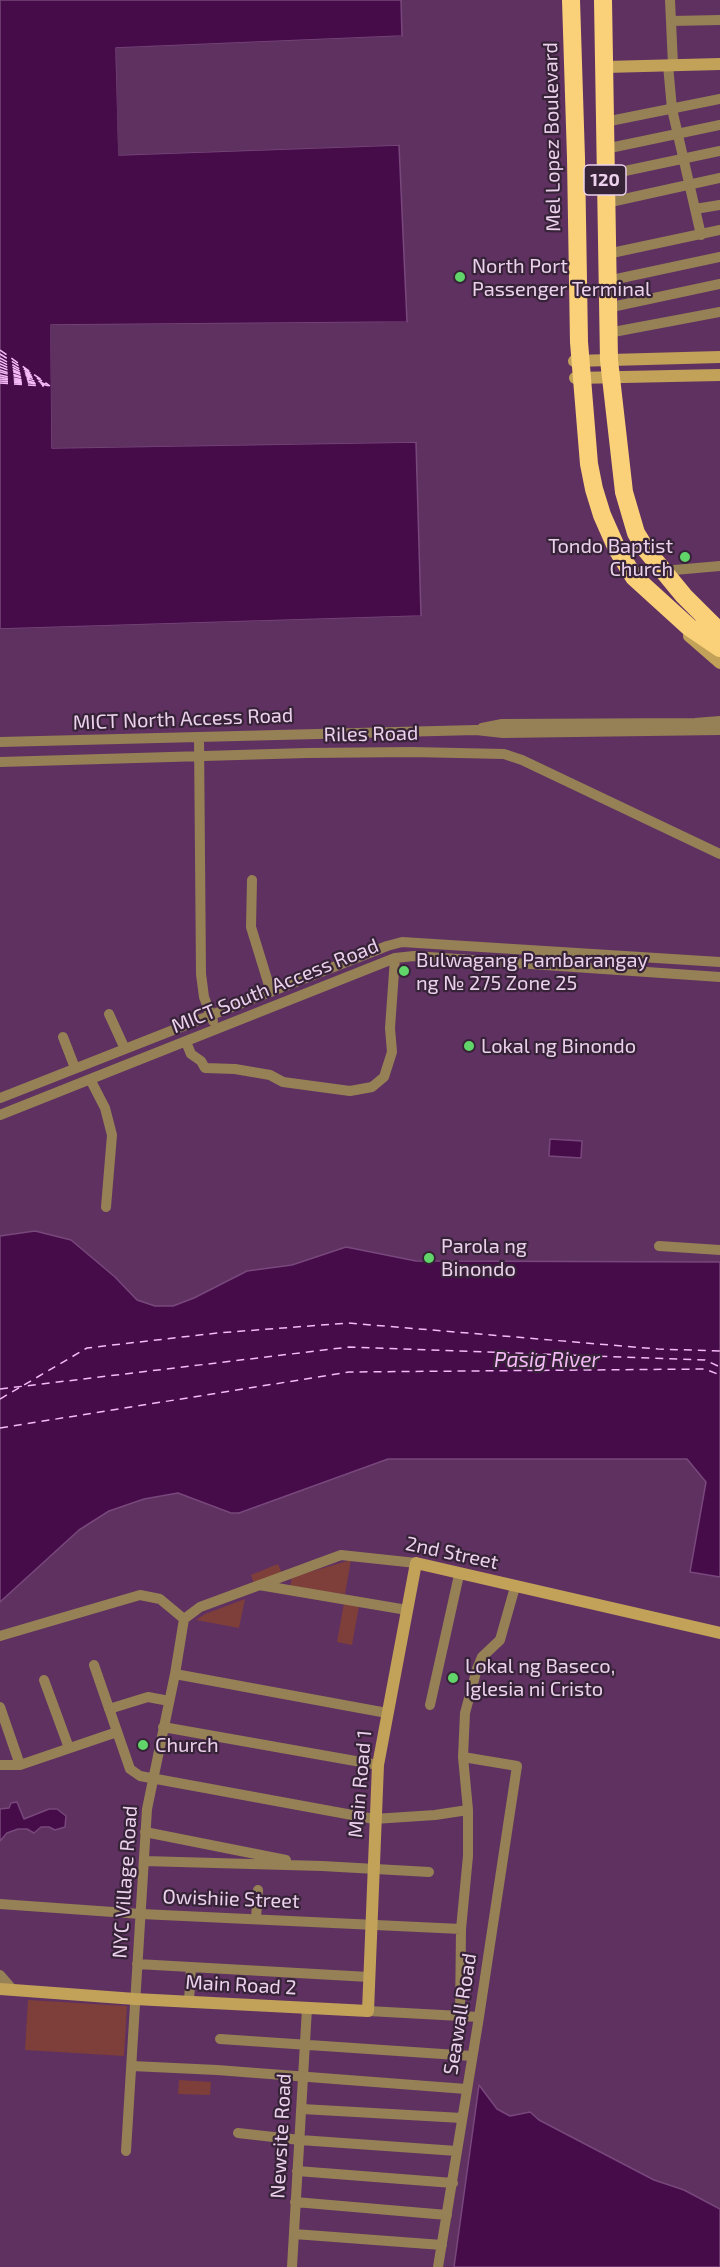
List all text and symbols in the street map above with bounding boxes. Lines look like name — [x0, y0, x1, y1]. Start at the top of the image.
street label: Mel Lopez Boulevard — [538, 42, 566, 232]
road number: 120 — [584, 165, 626, 195]
place label: North Port Passenger Terminal — [472, 254, 651, 301]
marker: North Port Passenger Terminal — [453, 270, 467, 284]
place label: Tondo Baptist Church — [548, 534, 673, 581]
marker: Tondo Baptist Church — [678, 550, 692, 564]
street label: MICT North Access Road — [72, 703, 294, 735]
street label: Riles Road — [323, 721, 419, 747]
street label: MICT South Access Road — [168, 933, 382, 1039]
place label: Bulwagang Pambarangay ng № 275 Zone 25 — [416, 948, 648, 995]
marker: Bulwagang Pambarangay ng № 275 Zone 25 — [397, 964, 411, 978]
place label: Lokal ng Binondo — [481, 1034, 636, 1058]
marker: Lokal ng Binondo — [462, 1039, 476, 1053]
place label: Parola ng Binondo — [441, 1234, 527, 1281]
marker: Parola ng Binondo — [422, 1251, 436, 1265]
water label: Pasig River — [494, 1347, 600, 1373]
street label: 2nd Street — [403, 1531, 501, 1575]
place label: Lokal ng Baseco, Iglesia ni Cristo — [465, 1654, 615, 1701]
marker: Lokal ng Baseco, Iglesia ni Cristo — [446, 1671, 460, 1685]
street label: Main Road 1 — [343, 1729, 377, 1839]
place label: Church — [155, 1733, 219, 1757]
marker: Church — [136, 1738, 150, 1752]
street label: NYC Village Road — [108, 1805, 142, 1959]
street label: Owishiie Street — [162, 1885, 300, 1913]
street label: Seawall Road — [439, 1952, 481, 2076]
street label: Main Road 2 — [185, 1970, 297, 2000]
street label: Newsite Road — [266, 2073, 296, 2199]

